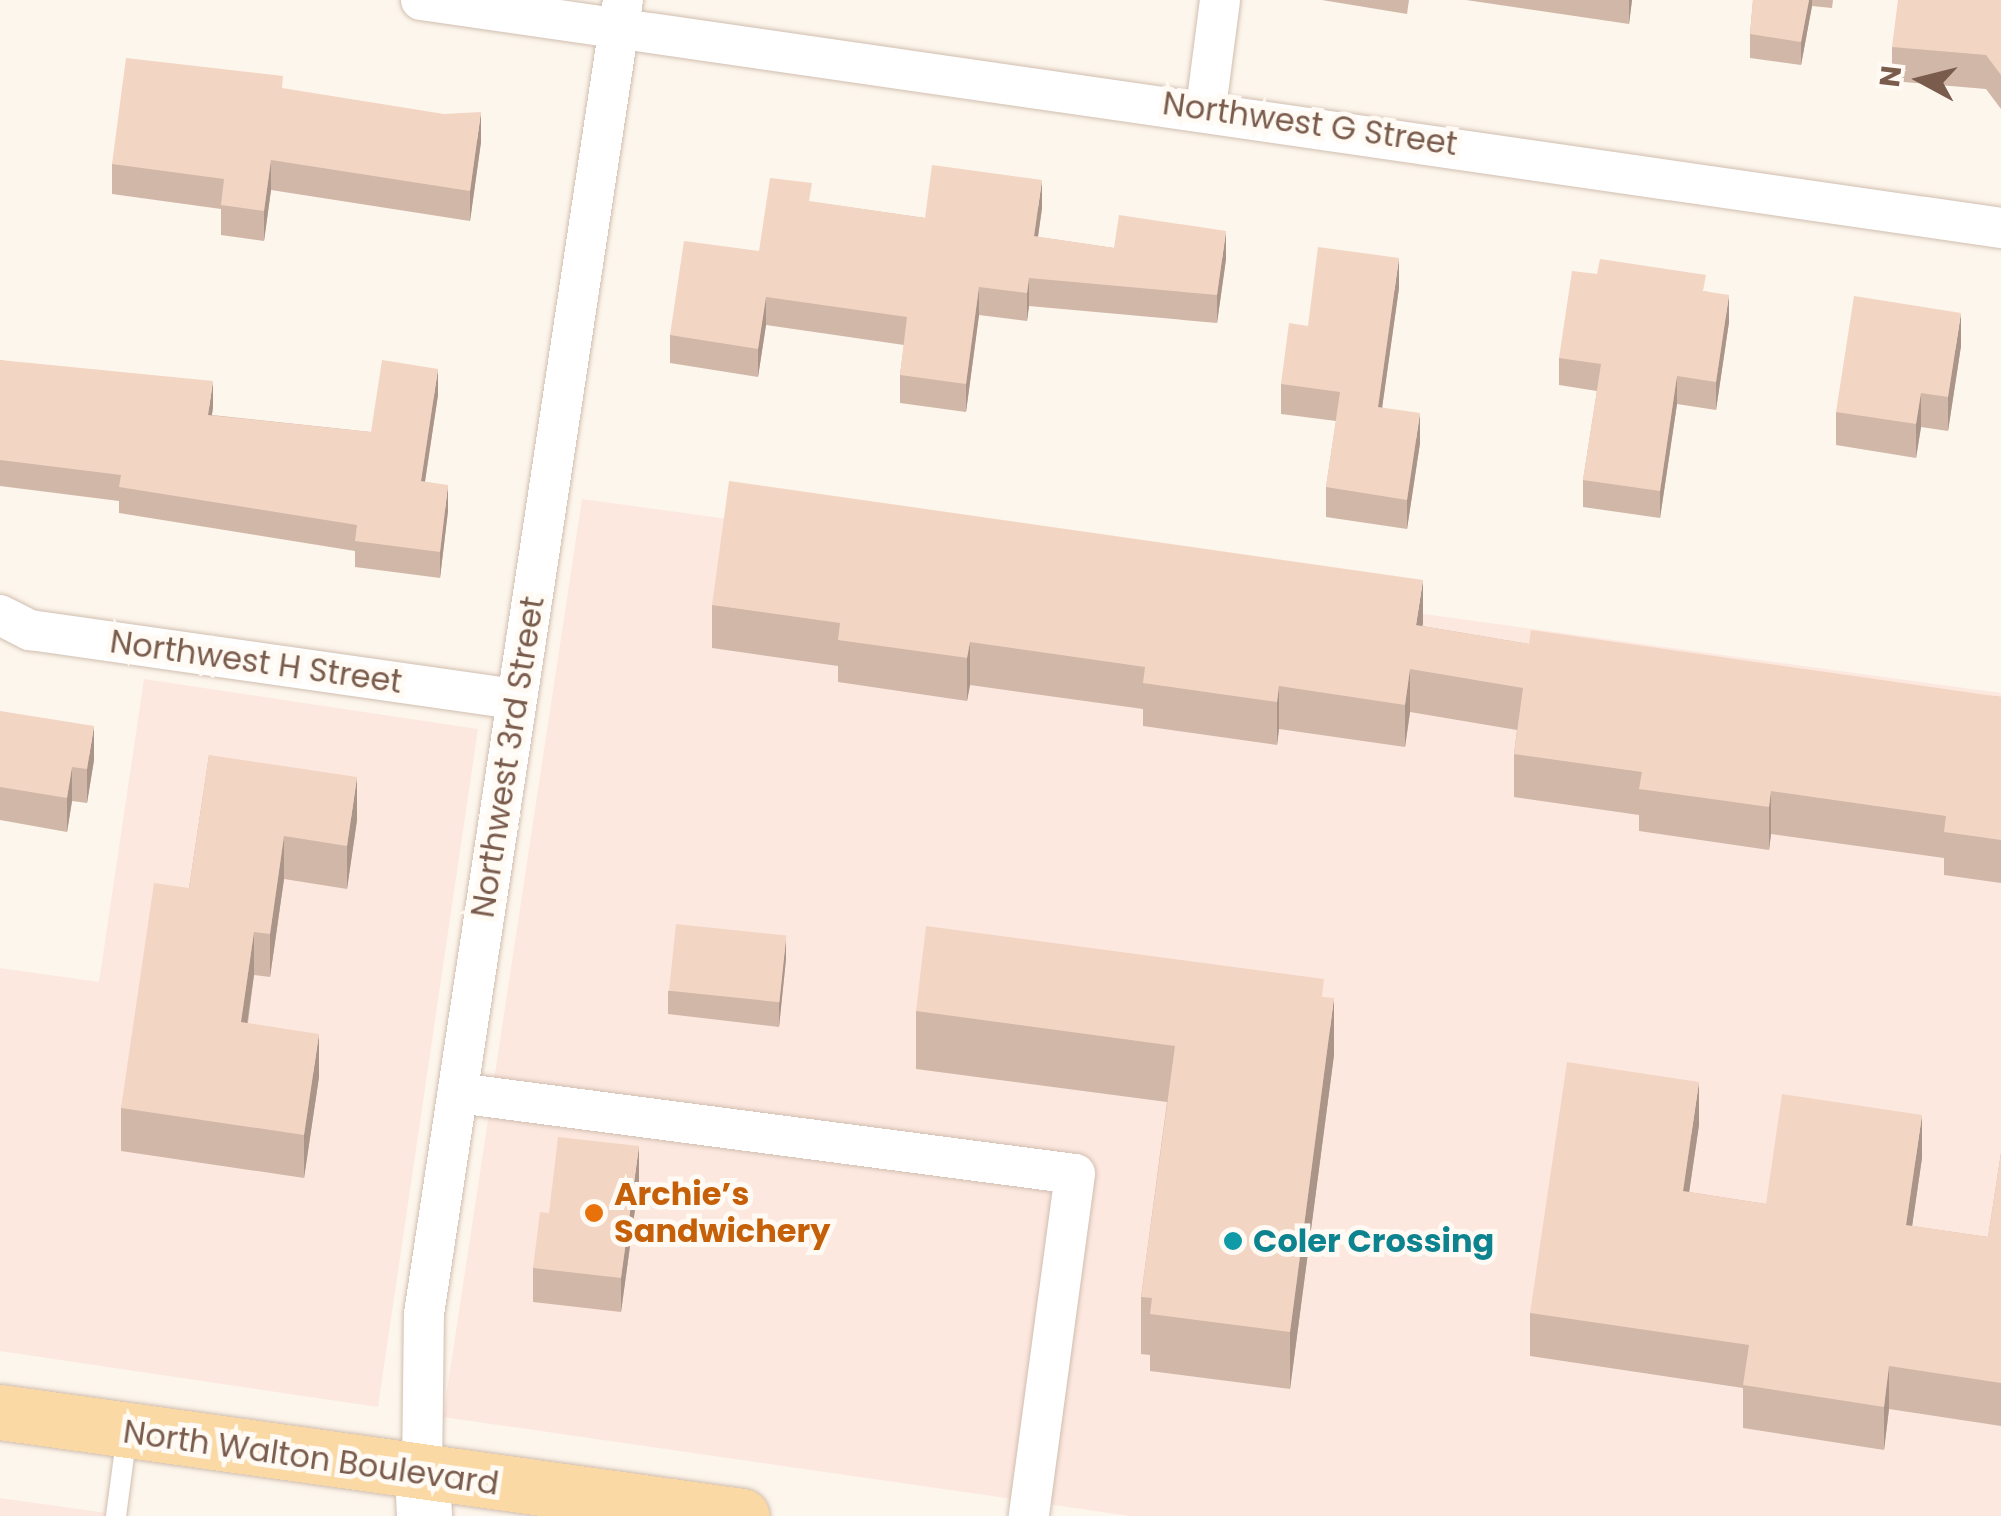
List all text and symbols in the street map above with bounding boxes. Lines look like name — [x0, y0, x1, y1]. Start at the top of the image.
north arrow — [1871, 30, 1971, 130]
text: N — [1870, 63, 1911, 89]
street label: Northwest G Street — [1160, 84, 1460, 164]
street label: Northwest 3rd Street — [464, 594, 552, 920]
street label: Northwest H Street — [108, 623, 404, 701]
place label: Archie’s Sandwichery — [614, 1176, 830, 1251]
marker: Archie’s Sandwichery — [583, 1202, 605, 1224]
place label: Coler Crossing — [1253, 1222, 1494, 1260]
marker: Coler Crossing — [1222, 1230, 1244, 1252]
street label: North Walton Boulevard — [121, 1413, 501, 1503]

